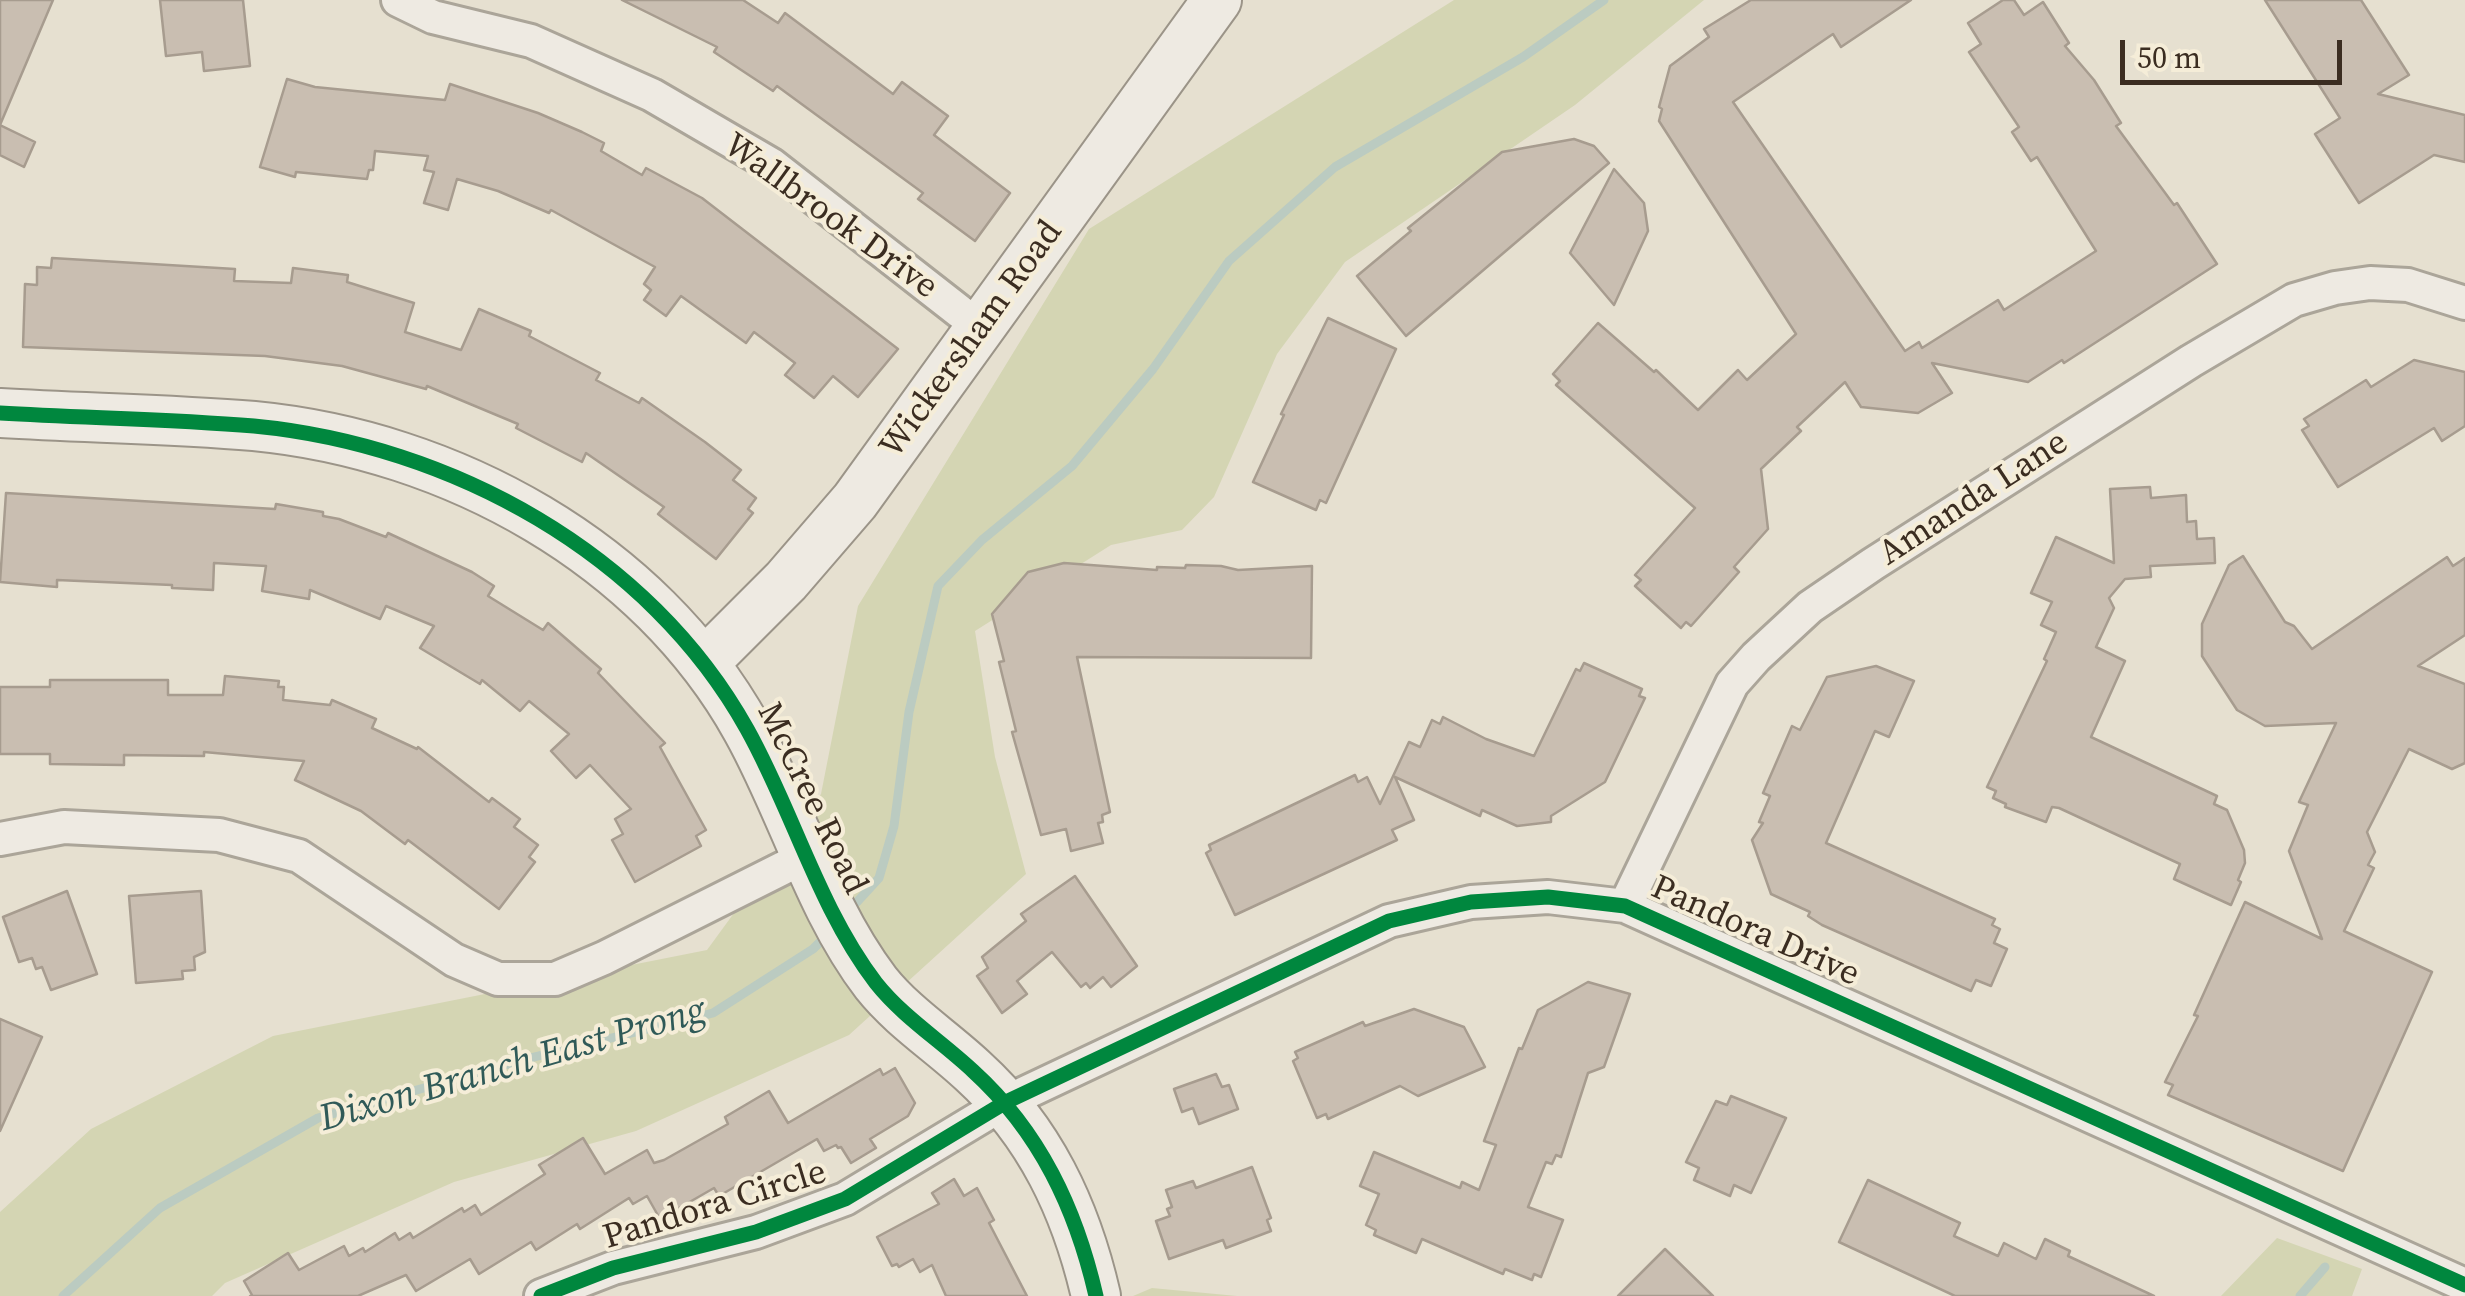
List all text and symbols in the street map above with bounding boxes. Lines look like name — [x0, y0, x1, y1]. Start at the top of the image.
scale bar — [2125, 20, 2348, 82]
text: 50 m — [2137, 37, 2201, 78]
street label: Wallbrook Drive — [715, 125, 945, 309]
street label: Wickersham Road — [872, 213, 1072, 467]
street label: Amanda Lane — [1872, 422, 2076, 576]
street label: McCree Road — [747, 696, 875, 902]
street label: Pandora Drive — [1644, 867, 1866, 997]
water label: Dixon Branch East Prong — [315, 989, 711, 1143]
street label: Pandora Circle — [598, 1152, 832, 1260]

